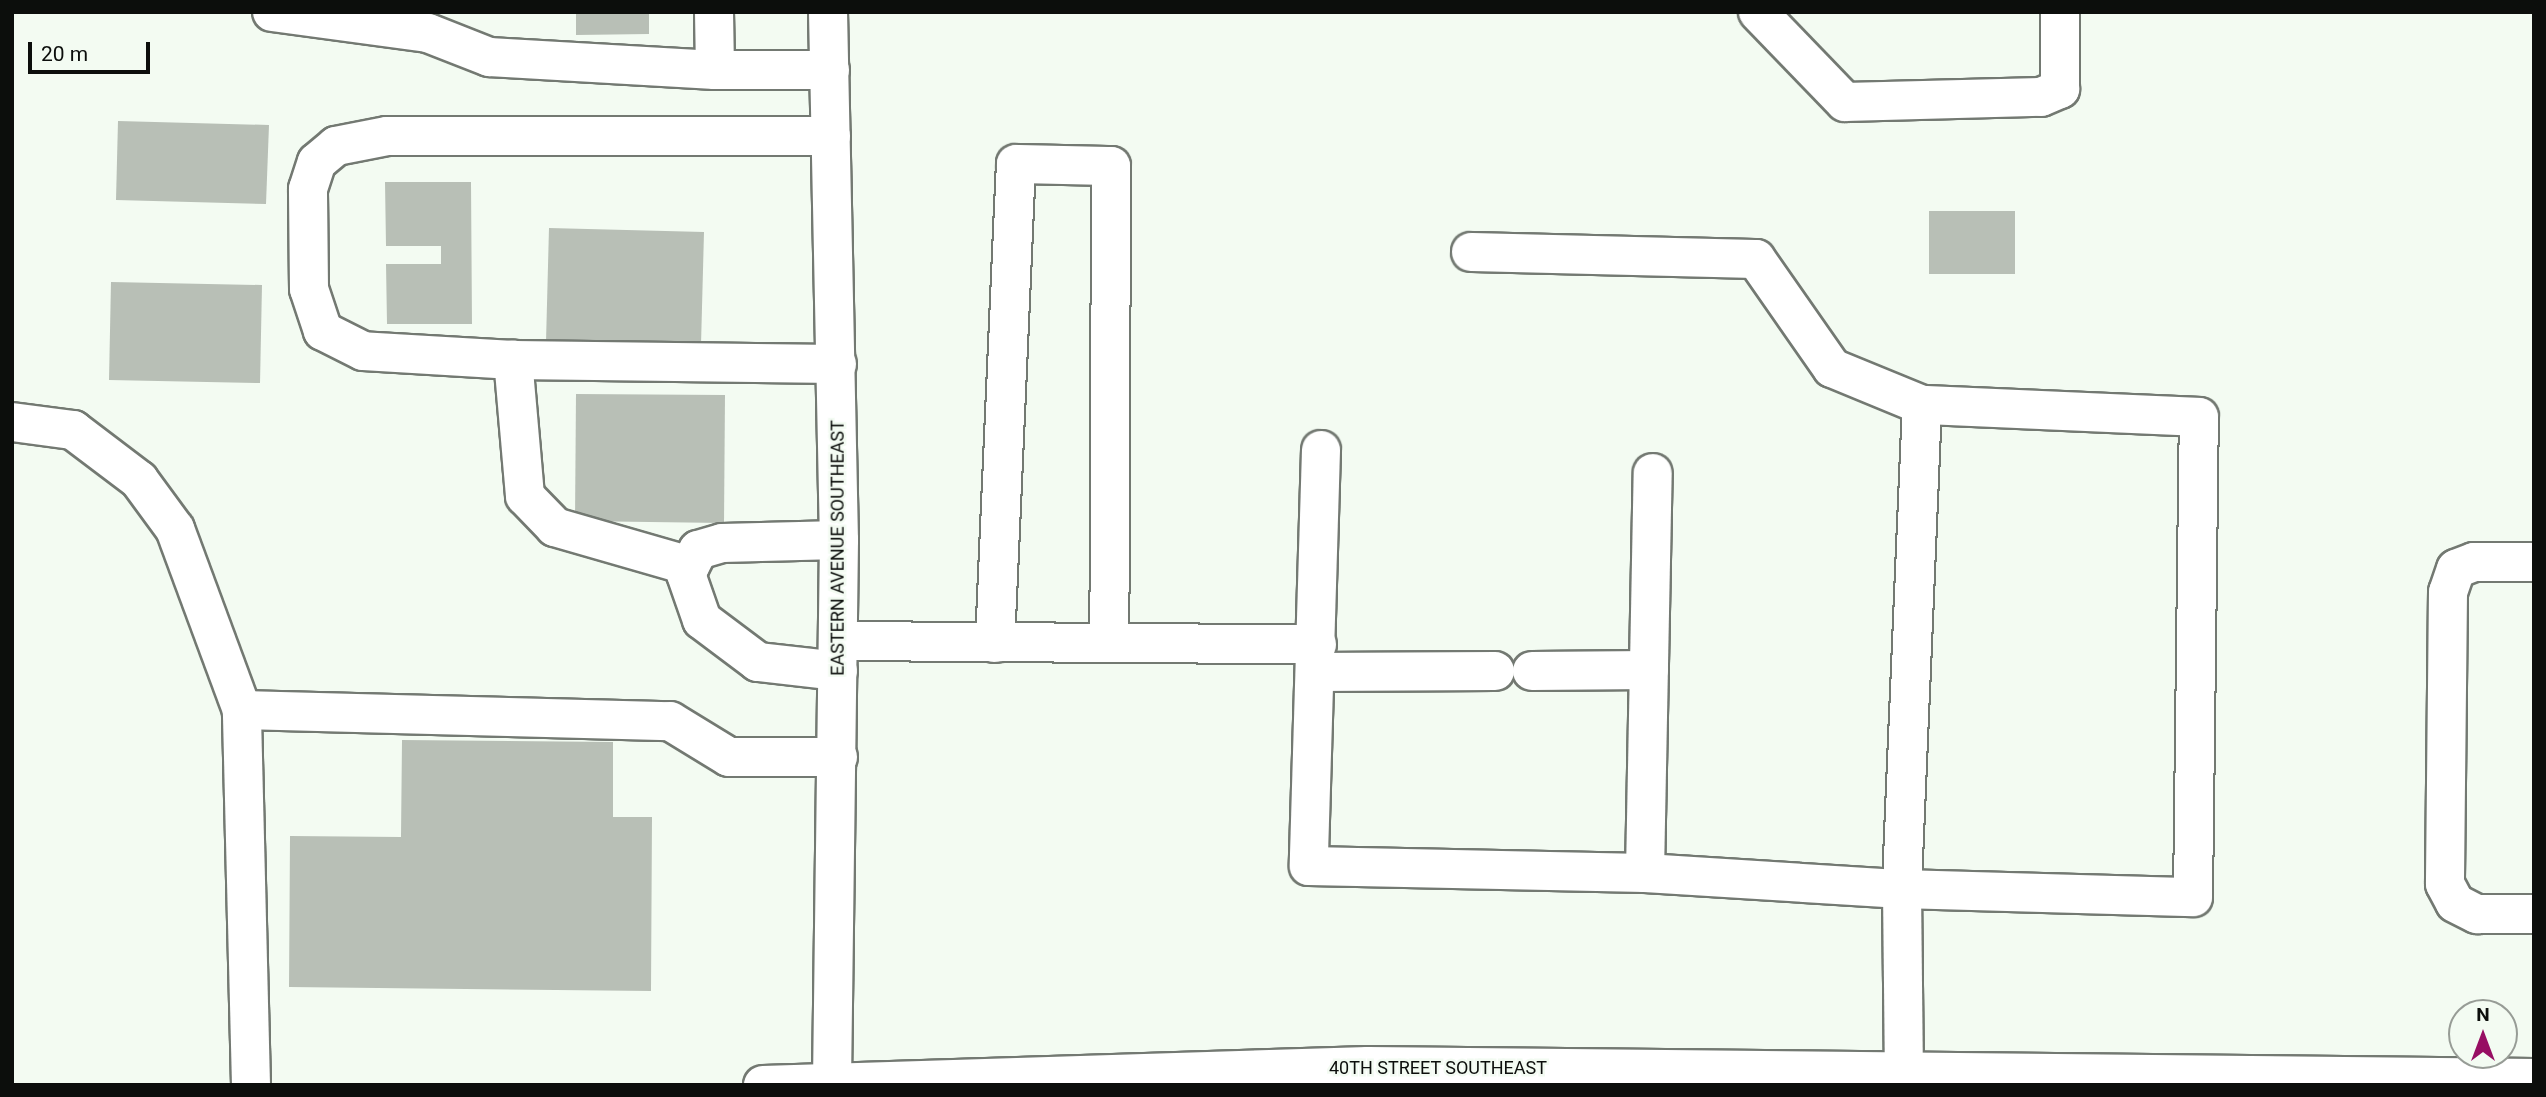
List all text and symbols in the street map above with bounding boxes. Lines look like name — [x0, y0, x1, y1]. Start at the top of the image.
scale bar — [32, 28, 154, 72]
text: 20 m — [41, 42, 88, 66]
street label: EASTERN AVENUE SOUTHEAST — [827, 420, 849, 676]
north arrow — [2448, 999, 2518, 1069]
text: N — [2476, 1003, 2490, 1026]
street label: 40TH STREET SOUTHEAST — [1329, 1057, 1547, 1079]

